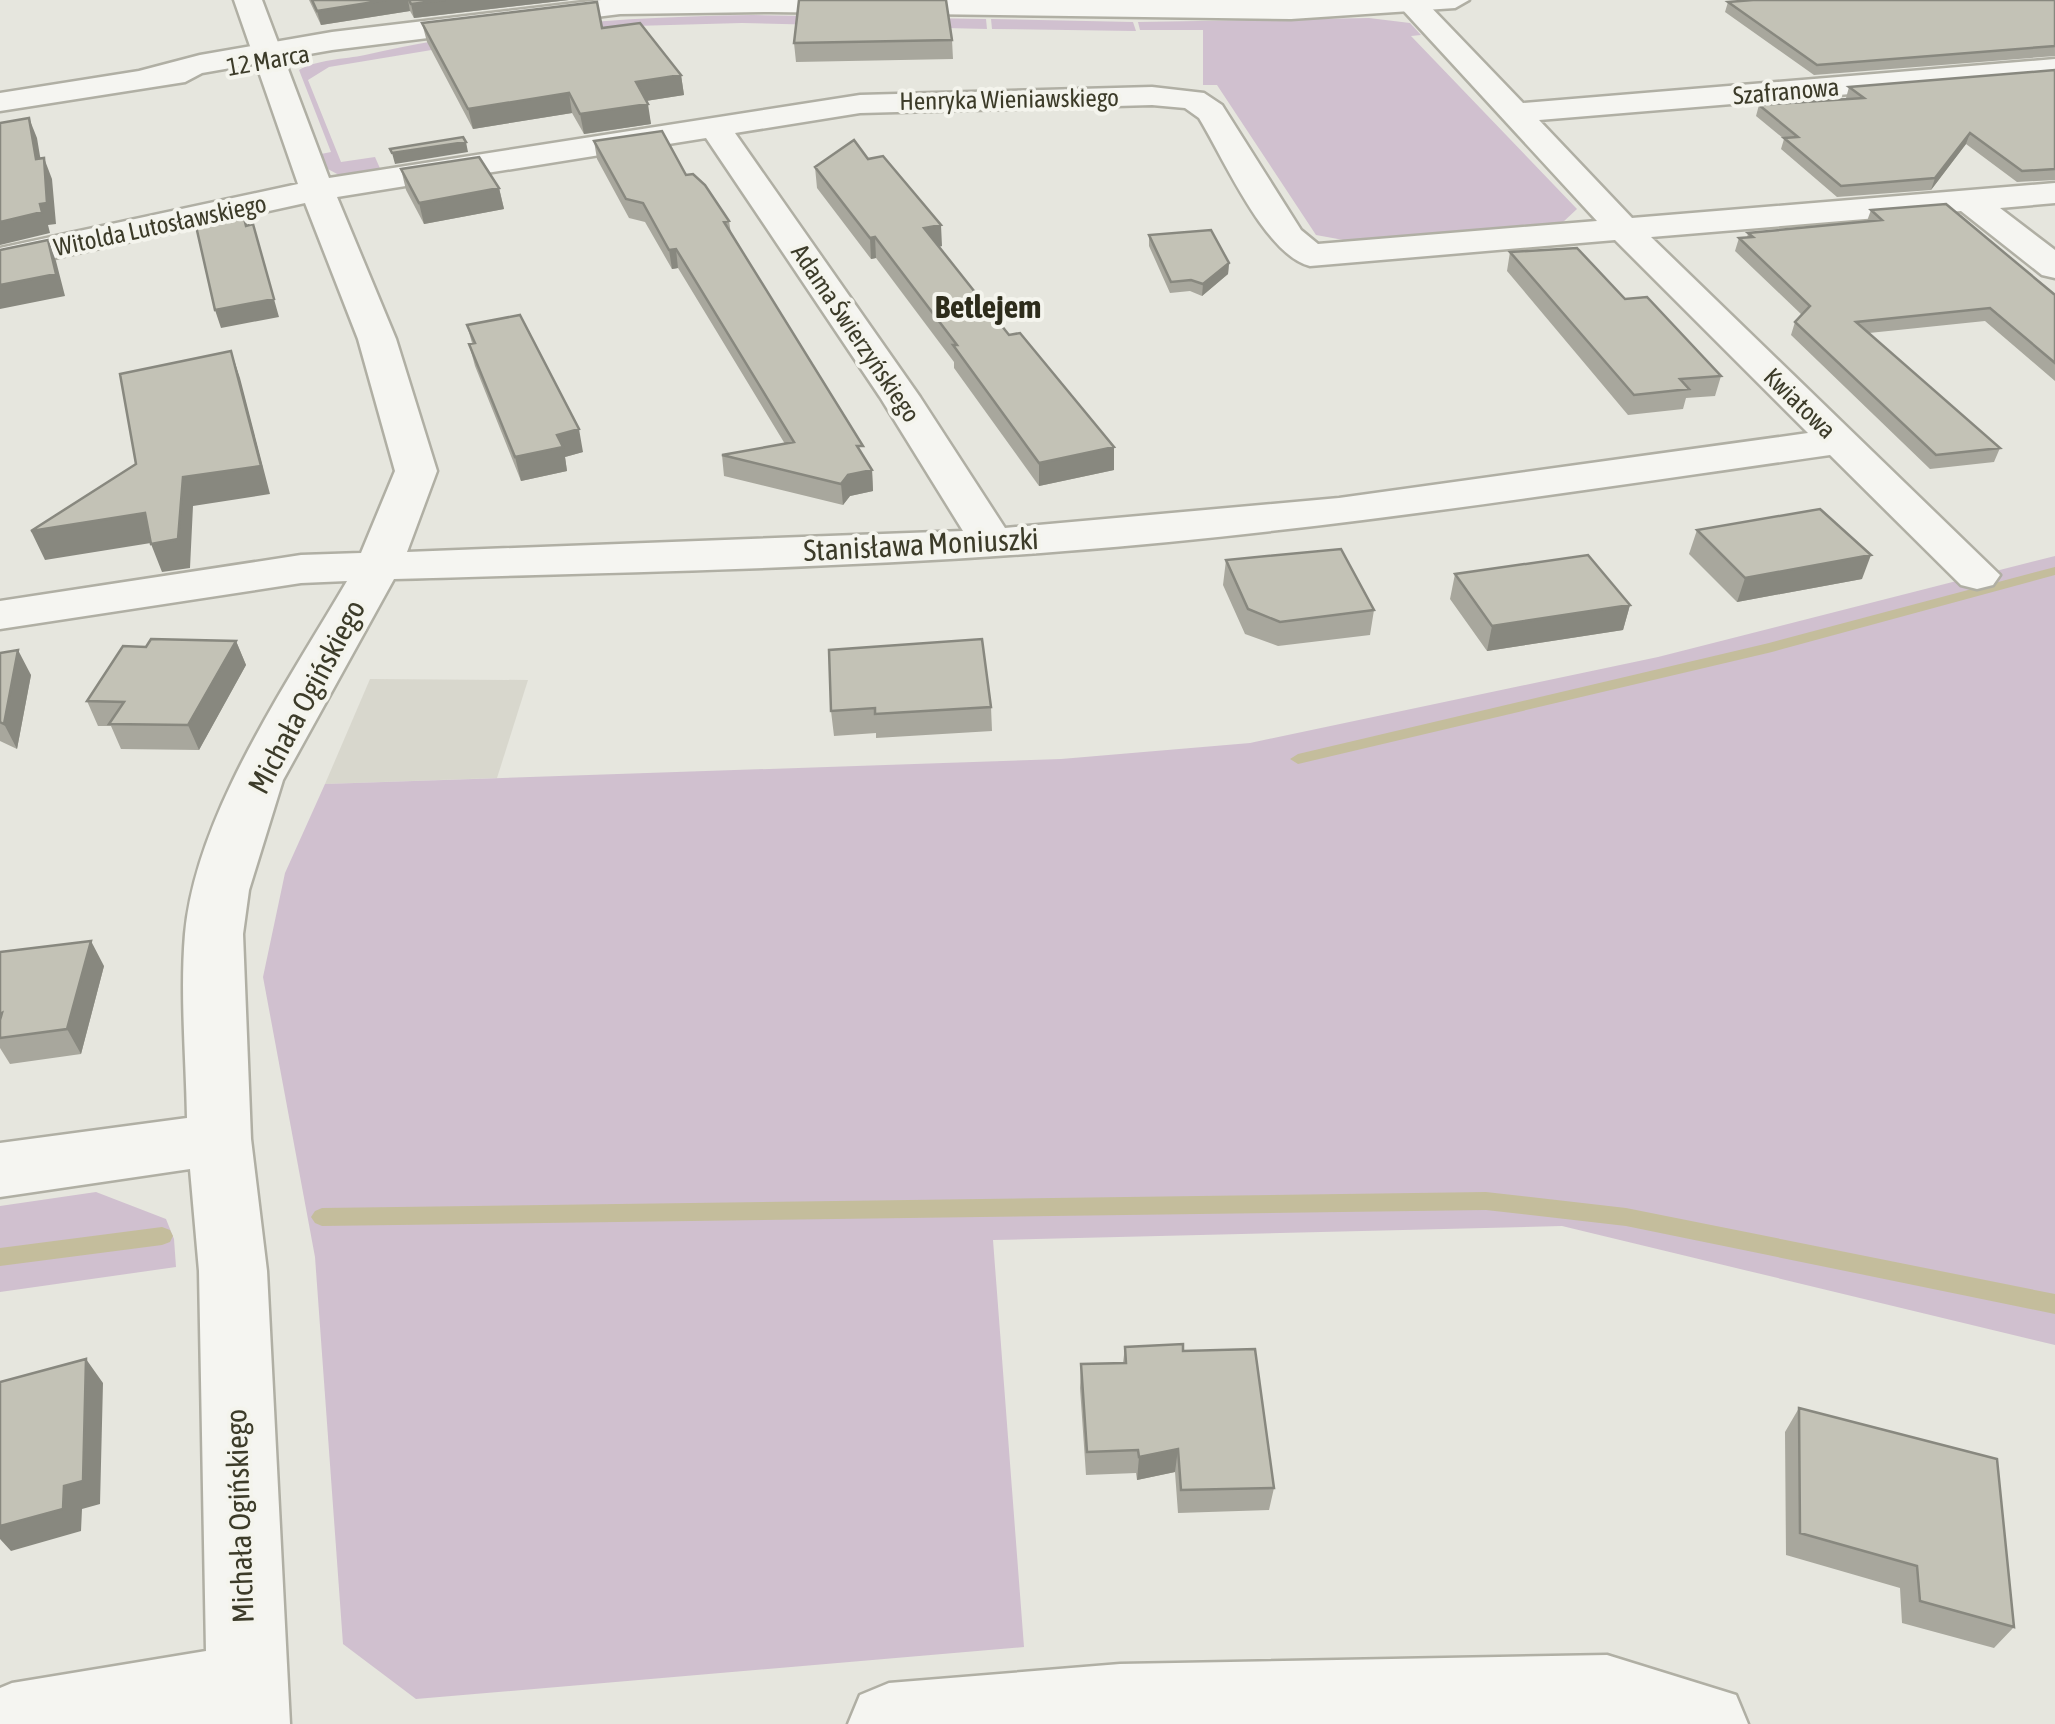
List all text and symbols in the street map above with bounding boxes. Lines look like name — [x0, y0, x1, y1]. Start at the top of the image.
street label: 12 Marca — [224, 39, 312, 81]
street label: Szafranowa — [1732, 72, 1840, 110]
street label: Henryka Wieniawskiego — [899, 83, 1119, 115]
street label: Witolda Lutosławskiego — [51, 189, 269, 261]
street label: Adama Świerzyńskiego — [786, 239, 926, 427]
district label: Betlejem — [935, 288, 1041, 325]
street label: Kwiatowa — [1758, 362, 1842, 444]
street label: Stanisława Moniuszki — [802, 521, 1039, 567]
street label: Michała Ogińskiego — [241, 594, 371, 799]
street label: Michała Ogińskiego — [218, 1408, 260, 1624]

